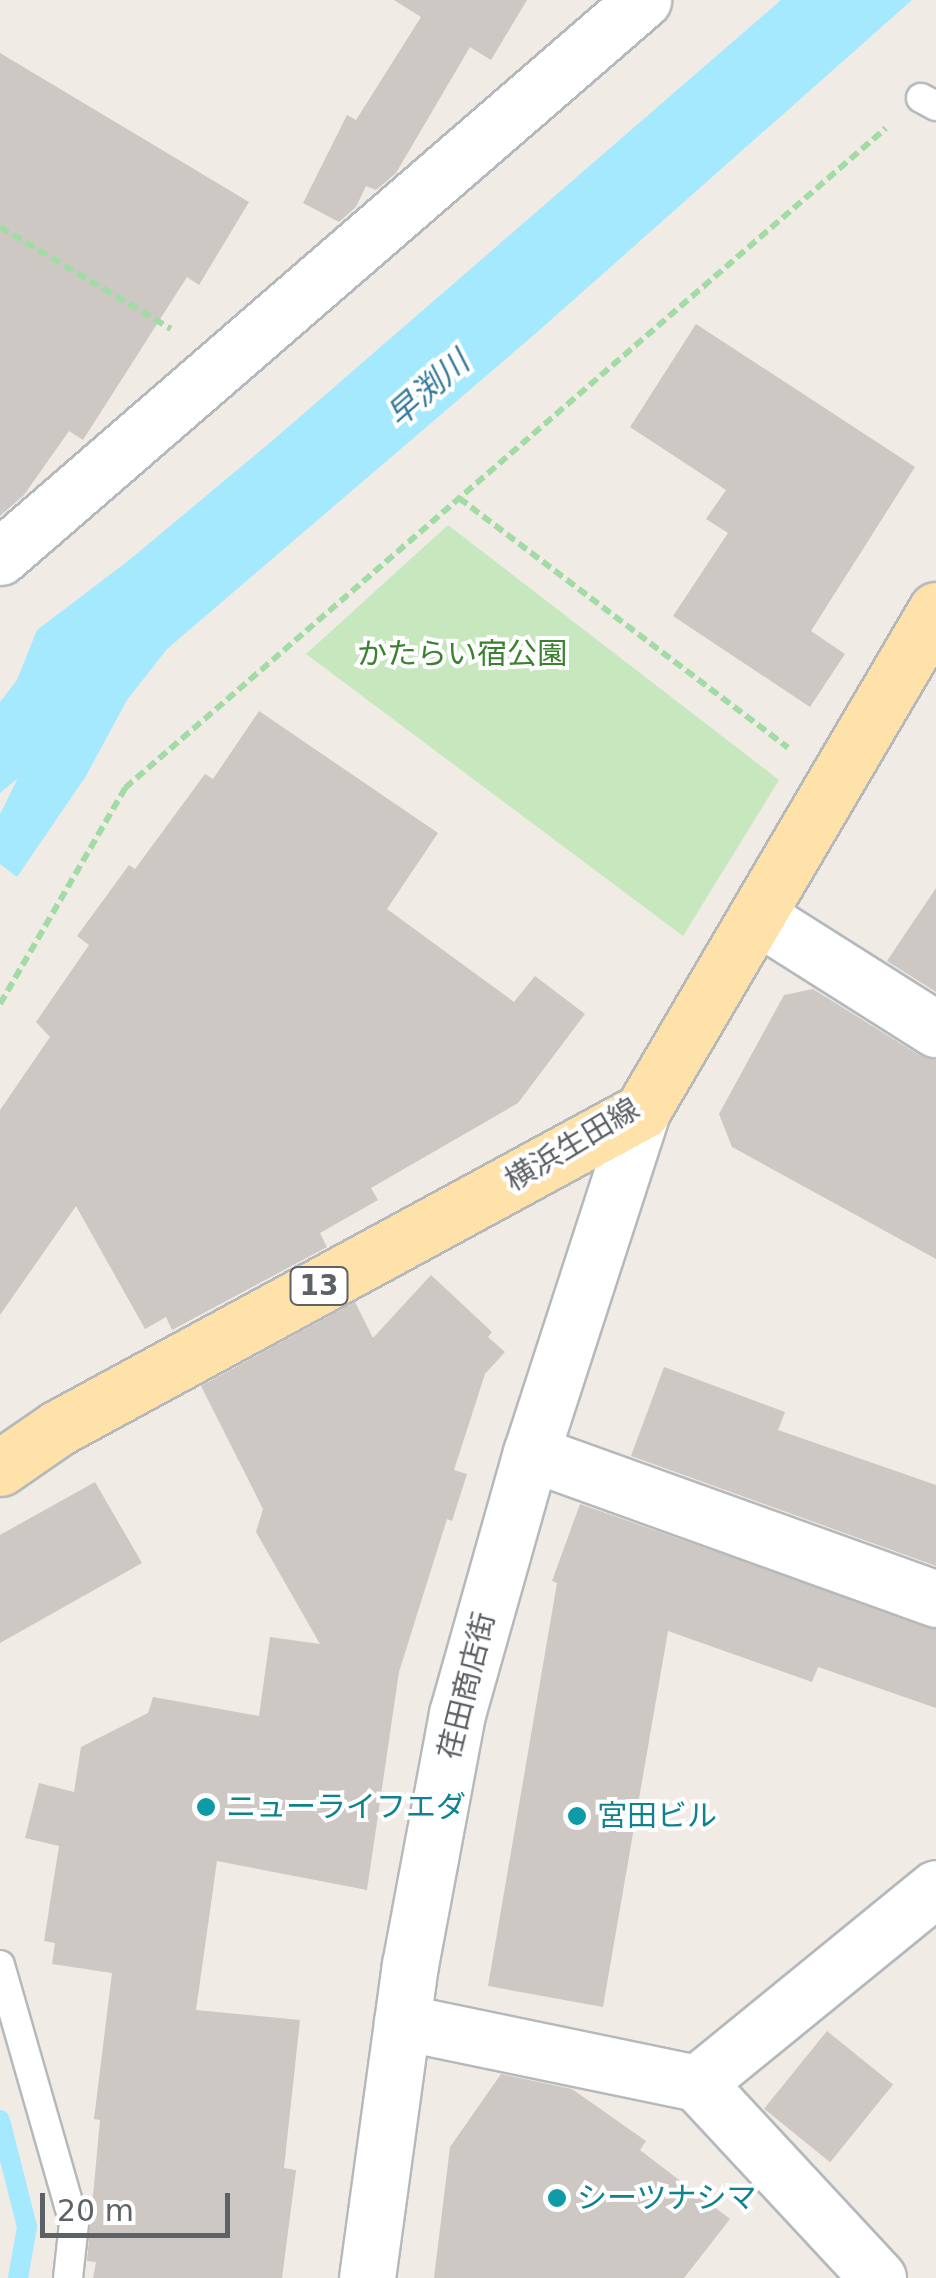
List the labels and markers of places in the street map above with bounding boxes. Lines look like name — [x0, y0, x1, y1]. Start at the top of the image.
place label: ニューライフエダ — [226, 1789, 466, 1825]
marker: ニューライフエダ — [195, 1796, 217, 1818]
place label: 宮田ビル — [597, 1798, 717, 1834]
marker: 宮田ビル — [566, 1805, 588, 1827]
place label: シーツナシマ — [577, 2180, 757, 2216]
marker: シーツナシマ — [546, 2187, 568, 2209]

